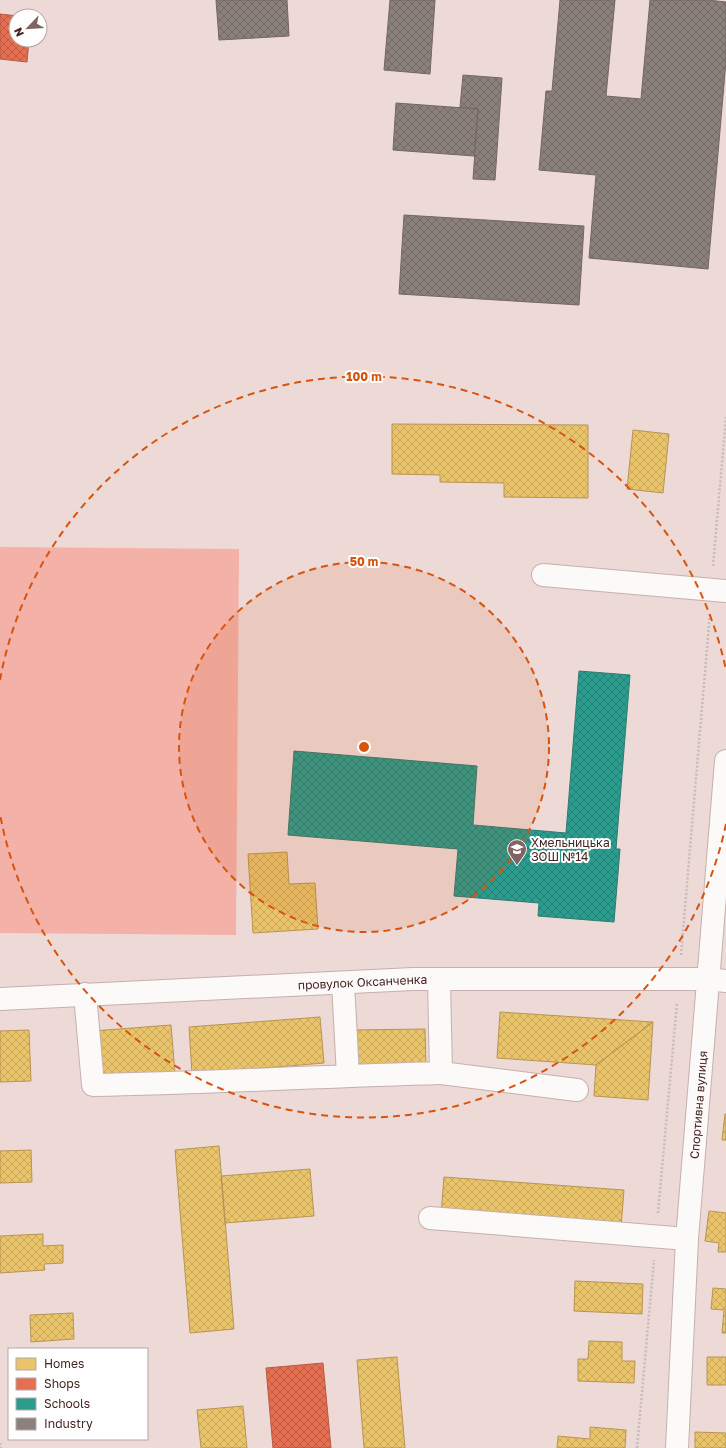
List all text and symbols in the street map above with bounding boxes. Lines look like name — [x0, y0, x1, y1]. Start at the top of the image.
north arrow — [8, 8, 48, 48]
text: N — [11, 26, 26, 39]
text: 100 m — [346, 369, 382, 384]
text: 50 m — [350, 554, 378, 569]
centre of rings — [357, 740, 371, 754]
place label: Хмельницька ЗОШ №14 — [531, 835, 610, 864]
school or university icon: Хмельницька ЗОШ №14 — [506, 838, 528, 866]
street label: провулок Оксанченка — [297, 971, 427, 992]
street label: Спортивна вулиця — [686, 1050, 710, 1159]
legend — [8, 1348, 148, 1440]
text: Homes — [44, 1356, 84, 1371]
text: Shops — [44, 1376, 80, 1391]
text: Schools — [44, 1396, 90, 1411]
text: Industry — [44, 1416, 93, 1431]

